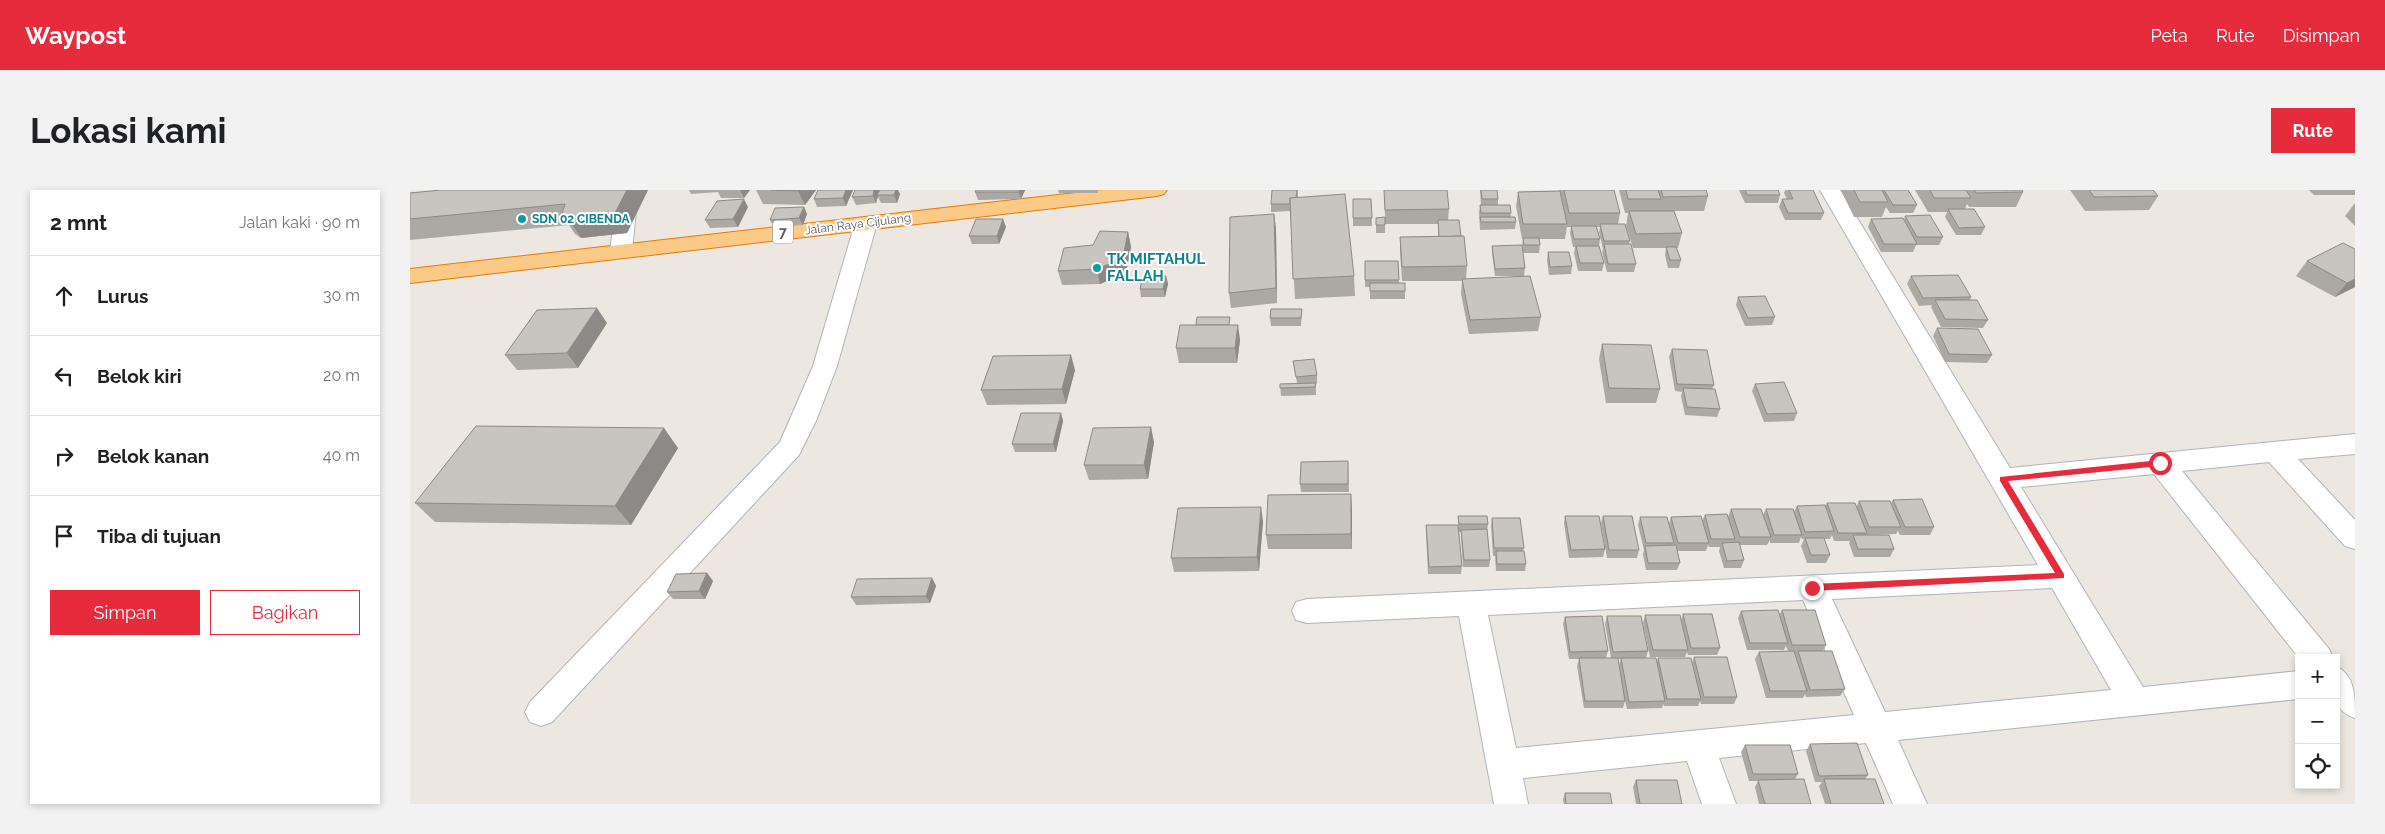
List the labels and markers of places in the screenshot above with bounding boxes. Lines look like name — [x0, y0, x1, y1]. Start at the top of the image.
place label: SDN 02 CIBENDA — [532, 212, 630, 226]
marker: SDN 02 CIBENDA — [516, 213, 528, 225]
place label: TK MIFTAHUL FALLAH — [1107, 250, 1205, 285]
marker: TK MIFTAHUL FALLAH — [1091, 262, 1103, 274]

